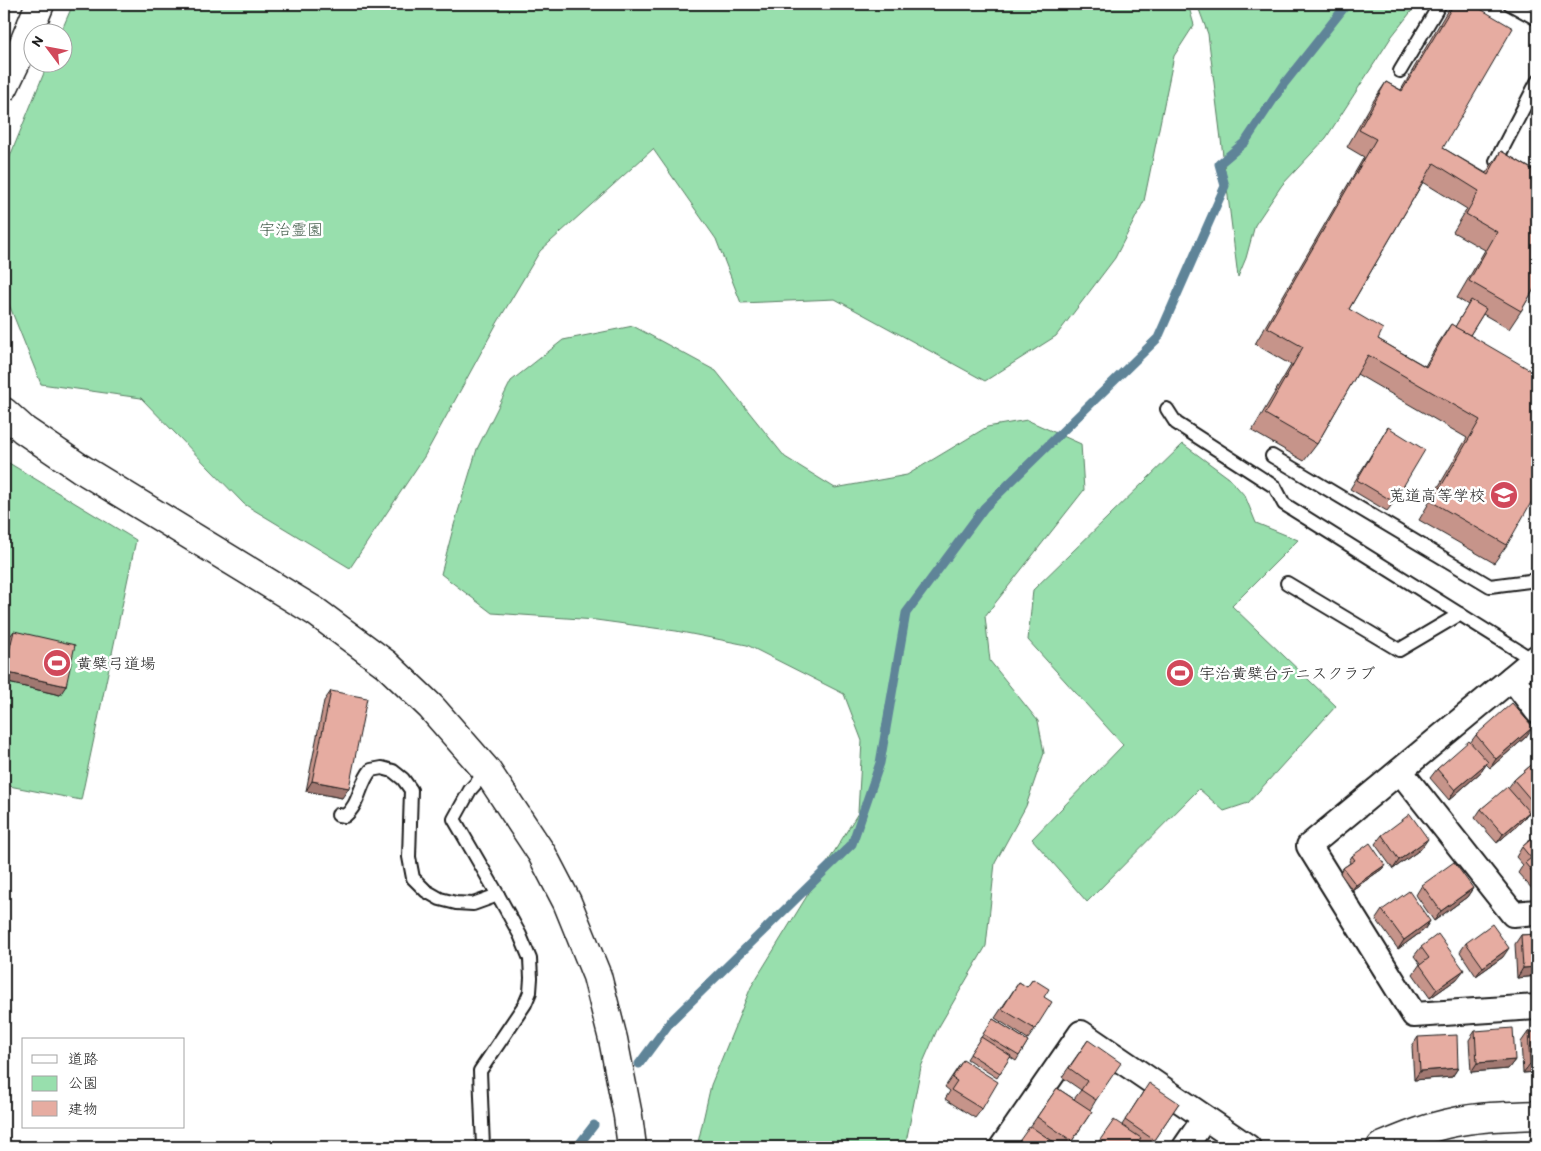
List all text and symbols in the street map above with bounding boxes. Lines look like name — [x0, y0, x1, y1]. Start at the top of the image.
north arrow — [22, 22, 72, 72]
text: N — [28, 33, 47, 50]
park label: 宇治霊園 — [259, 220, 323, 239]
school or university icon: 莵道高等学校 — [1489, 480, 1519, 510]
place label: 莵道高等学校 — [1389, 486, 1485, 505]
sports icon: 黄檗弓道場 — [42, 648, 72, 678]
place label: 黄檗弓道場 — [76, 654, 156, 673]
sports icon: 宇治黄檗台テニスクラブ — [1165, 658, 1195, 688]
place label: 宇治黄檗台テニスクラブ — [1199, 664, 1375, 683]
legend — [22, 1038, 185, 1128]
text: 道路 — [68, 1050, 98, 1068]
text: 公園 — [68, 1074, 98, 1092]
text: 建物 — [68, 1100, 98, 1118]

